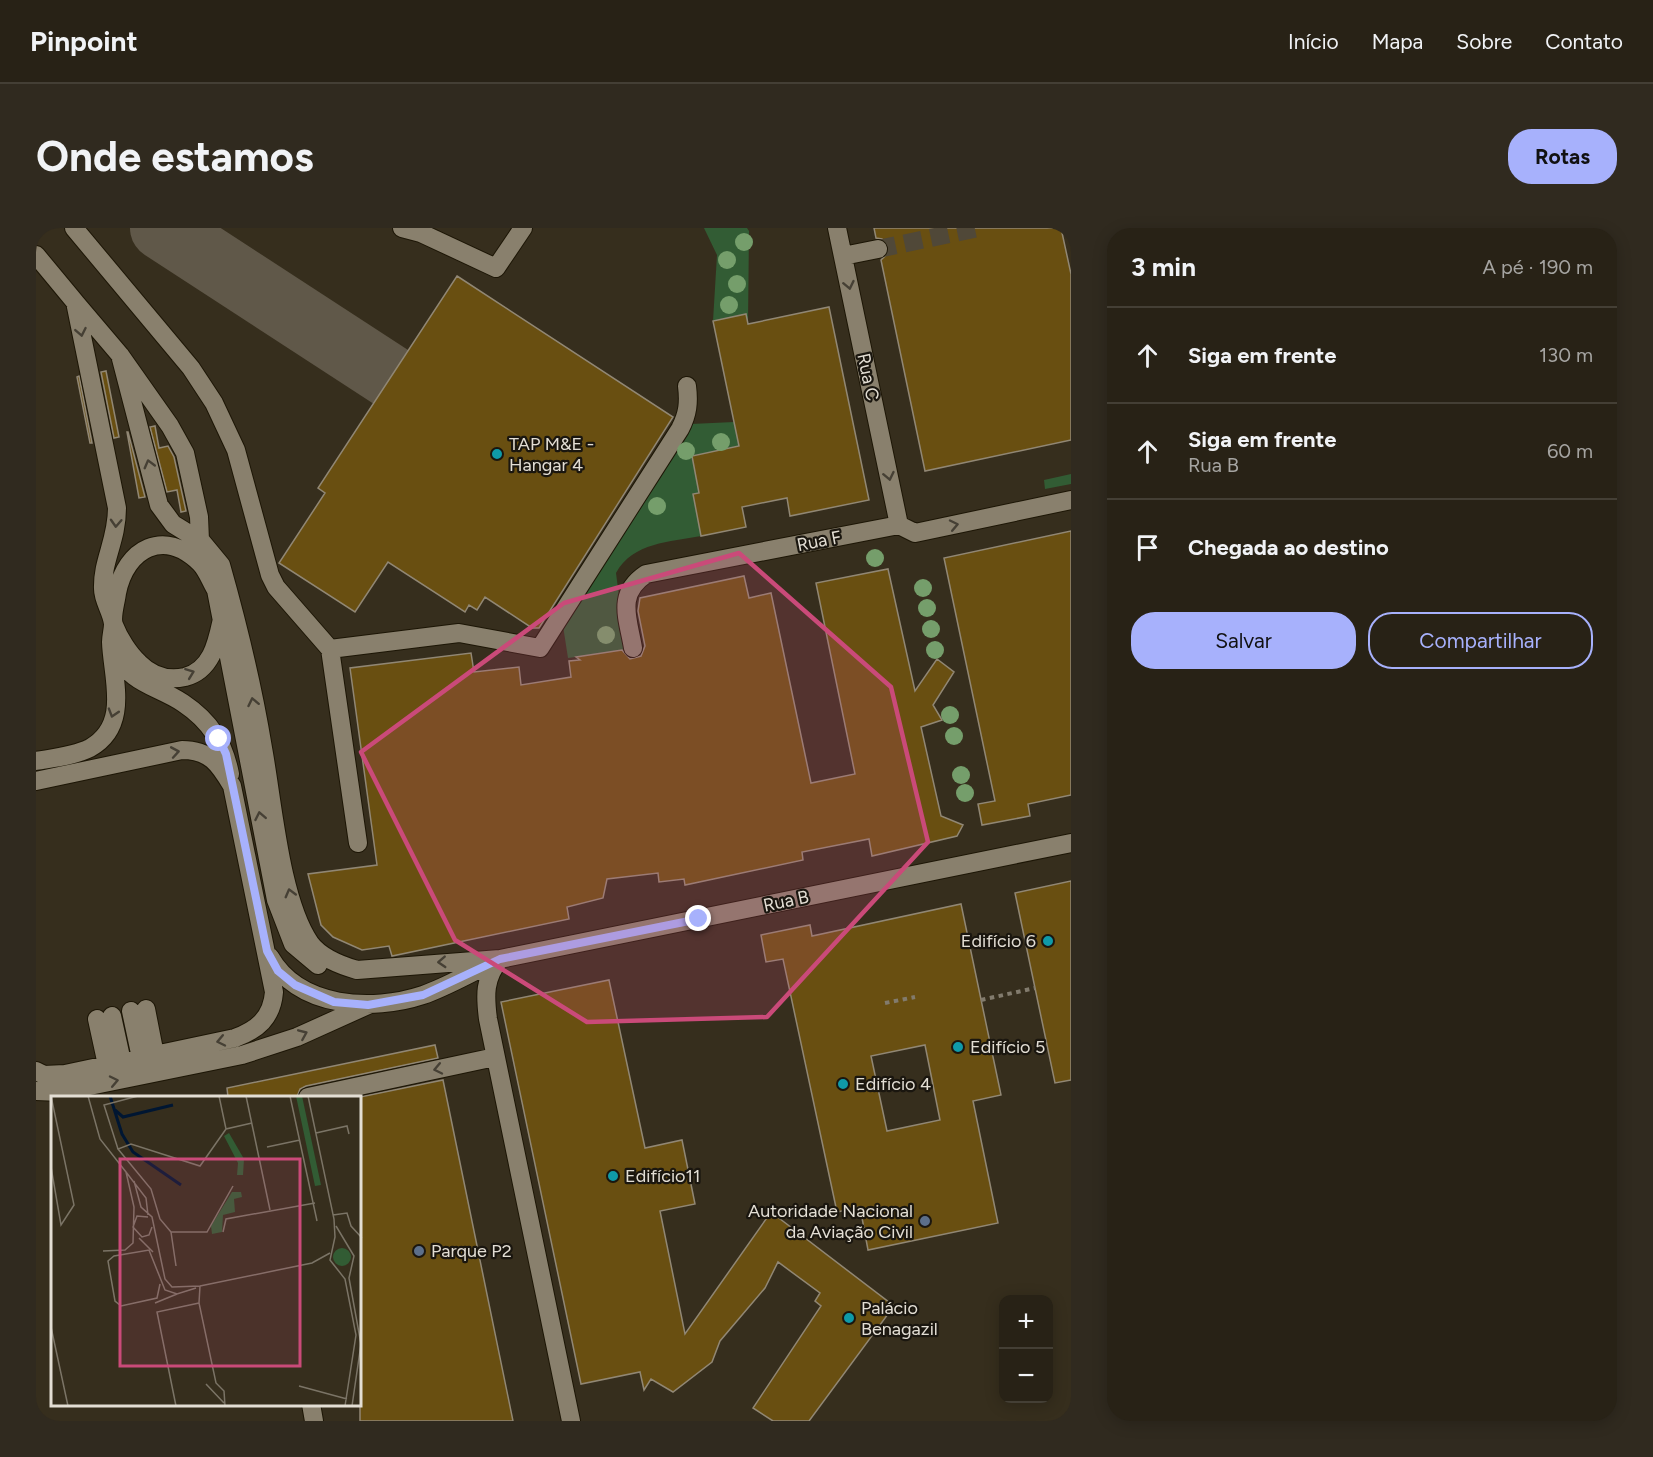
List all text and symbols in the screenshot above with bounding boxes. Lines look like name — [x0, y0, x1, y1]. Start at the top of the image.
text: Pinpoint — [30, 24, 138, 58]
text: Início — [1288, 29, 1339, 54]
text: Mapa — [1372, 29, 1423, 54]
text: Sobre — [1456, 29, 1512, 54]
text: Contato — [1545, 29, 1623, 54]
button: Rotas — [1508, 129, 1617, 184]
text: Onde estamos — [36, 131, 314, 182]
text: 3 min — [1131, 251, 1196, 283]
text: A pé · 190 m — [1482, 255, 1593, 279]
one-way arrow — [842, 280, 855, 290]
one-way arrow — [74, 327, 87, 337]
icon: ahead — [1131, 339, 1164, 372]
text: Siga em frente — [1188, 342, 1336, 369]
text: 130 m — [1539, 343, 1593, 367]
street label: Rua C — [852, 351, 884, 403]
text: Siga em frente — [1188, 426, 1336, 453]
place label: TAP M&E - Hangar 4 — [509, 433, 594, 476]
icon: ahead — [1131, 435, 1164, 468]
text: 60 m — [1547, 439, 1593, 463]
marker: TAP M&E - Hangar 4 — [490, 447, 504, 461]
text: Rua B — [1188, 453, 1239, 477]
one-way arrow — [143, 459, 156, 469]
one-way arrow — [882, 471, 895, 481]
one-way arrow — [110, 519, 123, 528]
one-way arrow — [949, 519, 959, 532]
street label: Rua F — [795, 526, 843, 556]
icon: arrive — [1131, 531, 1164, 564]
text: Chegada ao destino — [1188, 534, 1389, 561]
button: Salvar — [1131, 612, 1356, 669]
button: Compartilhar — [1368, 612, 1593, 669]
one-way arrow — [184, 668, 194, 681]
one-way arrow — [247, 697, 260, 707]
one-way arrow — [108, 707, 120, 718]
route start — [205, 725, 231, 751]
one-way arrow — [170, 746, 180, 759]
one-way arrow — [254, 811, 267, 821]
street label: Rua B — [761, 885, 811, 917]
one-way arrow — [285, 888, 297, 899]
route end — [685, 905, 711, 931]
place label: Edifício 6 — [961, 930, 1036, 952]
marker: Edifício 6 — [1041, 934, 1055, 948]
one-way arrow — [437, 956, 446, 969]
one-way arrow — [297, 1029, 308, 1041]
one-way arrow — [216, 1034, 226, 1047]
place label: Edifício 5 — [970, 1036, 1045, 1058]
marker: Edifício 5 — [951, 1040, 965, 1054]
one-way arrow — [433, 1062, 443, 1075]
place label: Edifício 4 — [855, 1073, 931, 1095]
one-way arrow — [109, 1075, 119, 1088]
marker: Edifício 4 — [836, 1077, 850, 1091]
inset map — [51, 1096, 362, 1406]
place label: Edifício11 — [625, 1165, 700, 1187]
marker: Edifício11 — [606, 1169, 620, 1183]
place label: Autoridade Nacional da Aviação Civil — [748, 1200, 913, 1243]
marker: Autoridade Nacional da Aviação Civil — [918, 1214, 932, 1228]
place label: Parque P2 — [431, 1240, 512, 1262]
marker: Parque P2 — [412, 1244, 426, 1258]
map controls — [999, 1295, 1053, 1403]
button: + — [999, 1295, 1053, 1349]
place label: Palácio Benagazil — [861, 1297, 938, 1340]
marker: Palácio Benagazil — [842, 1311, 856, 1325]
button: − — [999, 1349, 1053, 1403]

